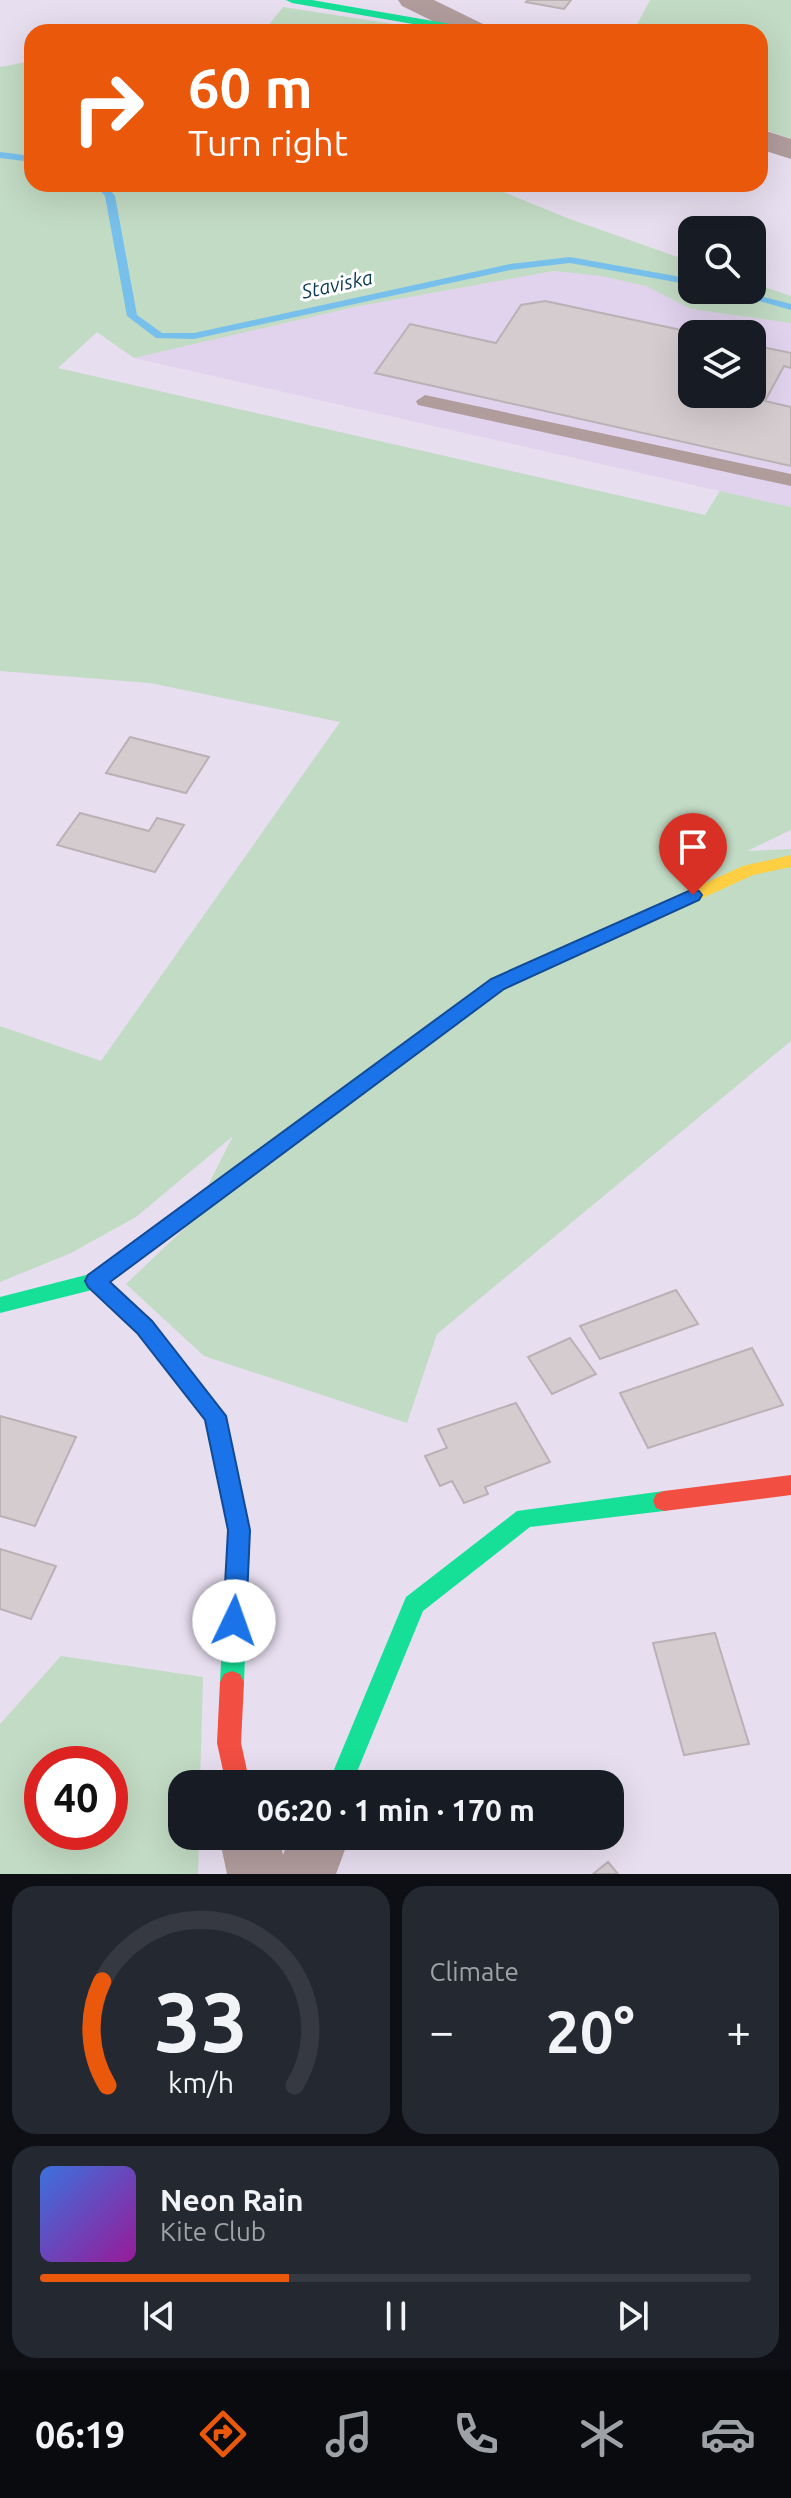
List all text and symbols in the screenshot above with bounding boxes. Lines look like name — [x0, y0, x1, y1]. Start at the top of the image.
icon: right — [56, 56, 160, 160]
text: 60 m — [188, 56, 313, 119]
text: Turn right — [188, 122, 348, 163]
map controls — [678, 216, 766, 408]
button: search — [678, 216, 766, 304]
water label: Staviska — [298, 265, 375, 303]
button: layers — [678, 320, 766, 408]
pin — [659, 813, 727, 895]
icon: arrive — [671, 825, 715, 869]
position arrow — [192, 1579, 276, 1663]
speed limit sign: 40 — [24, 1746, 128, 1850]
text: 06:20 · 1 min · 170 m — [257, 1793, 535, 1827]
text: Climate — [430, 1957, 519, 1986]
text: 33 — [154, 1974, 248, 2068]
text: 20° — [546, 1997, 635, 2064]
text: − — [430, 2006, 454, 2055]
text: + — [726, 2006, 751, 2055]
text: km/h — [168, 2066, 234, 2098]
text: Neon Rain — [160, 2183, 304, 2217]
text: Kite Club — [160, 2217, 266, 2246]
icon: previous — [137, 2294, 181, 2338]
icon: pause — [374, 2294, 418, 2338]
icon: next — [611, 2294, 655, 2338]
icon: directions — [195, 2406, 251, 2462]
icon: music — [321, 2406, 377, 2462]
icon: phone — [448, 2406, 504, 2462]
icon: climate — [574, 2406, 630, 2462]
icon: car — [700, 2406, 756, 2462]
text: 06:19 — [35, 2414, 125, 2455]

